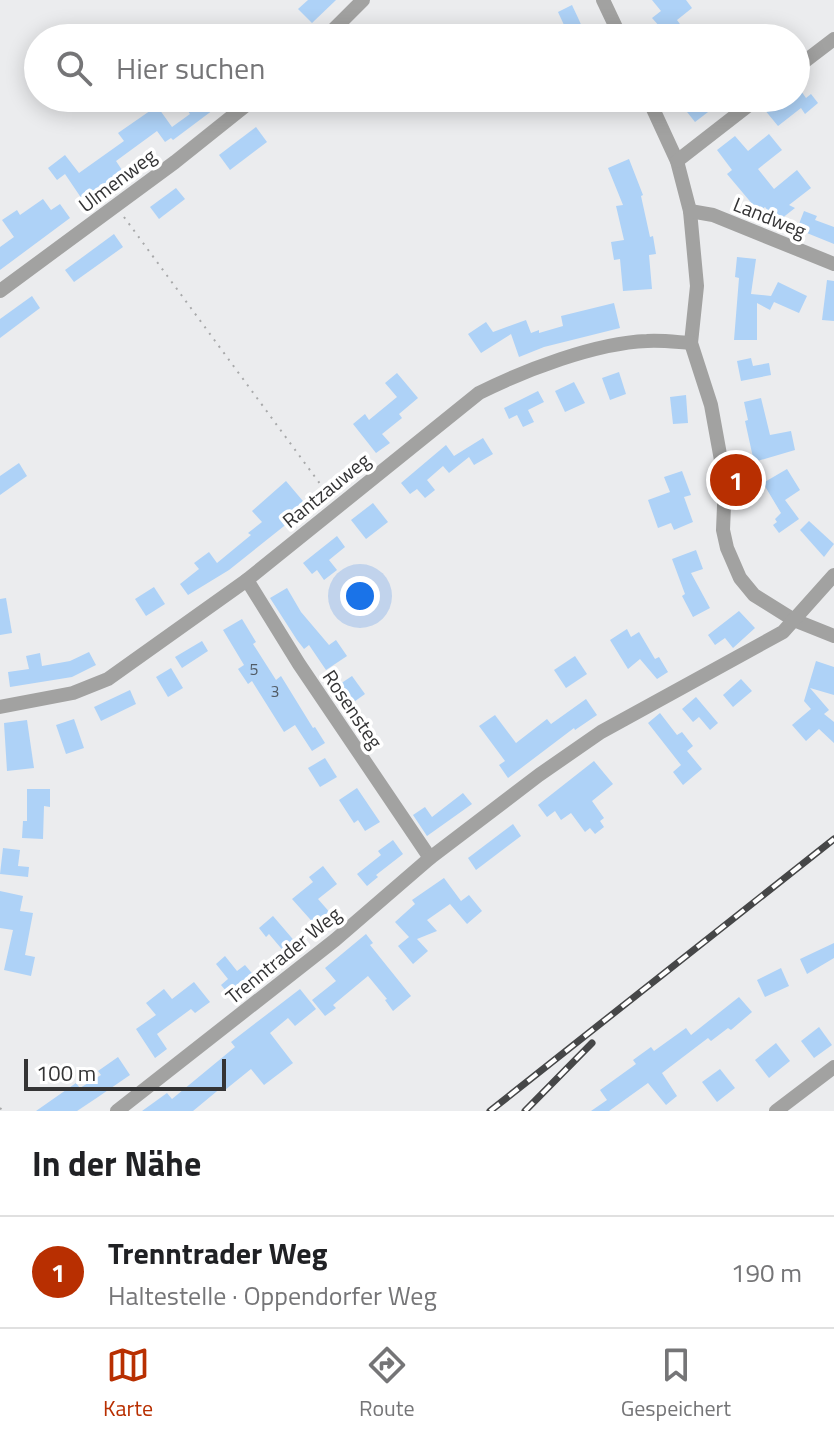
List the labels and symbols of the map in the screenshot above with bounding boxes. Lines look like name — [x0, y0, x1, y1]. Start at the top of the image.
street label: Ulmenweg — [72, 140, 162, 220]
street label: Landweg — [729, 188, 811, 246]
street label: Rantzauweg — [275, 445, 377, 535]
pin: 1 — [710, 450, 762, 510]
your location — [340, 576, 380, 616]
house number: 5 — [250, 657, 259, 681]
street label: Rosensteg — [315, 663, 391, 755]
house number: 3 — [271, 679, 279, 703]
street label: Trenntrader Weg — [219, 899, 347, 1011]
scale bar — [24, 1055, 226, 1091]

